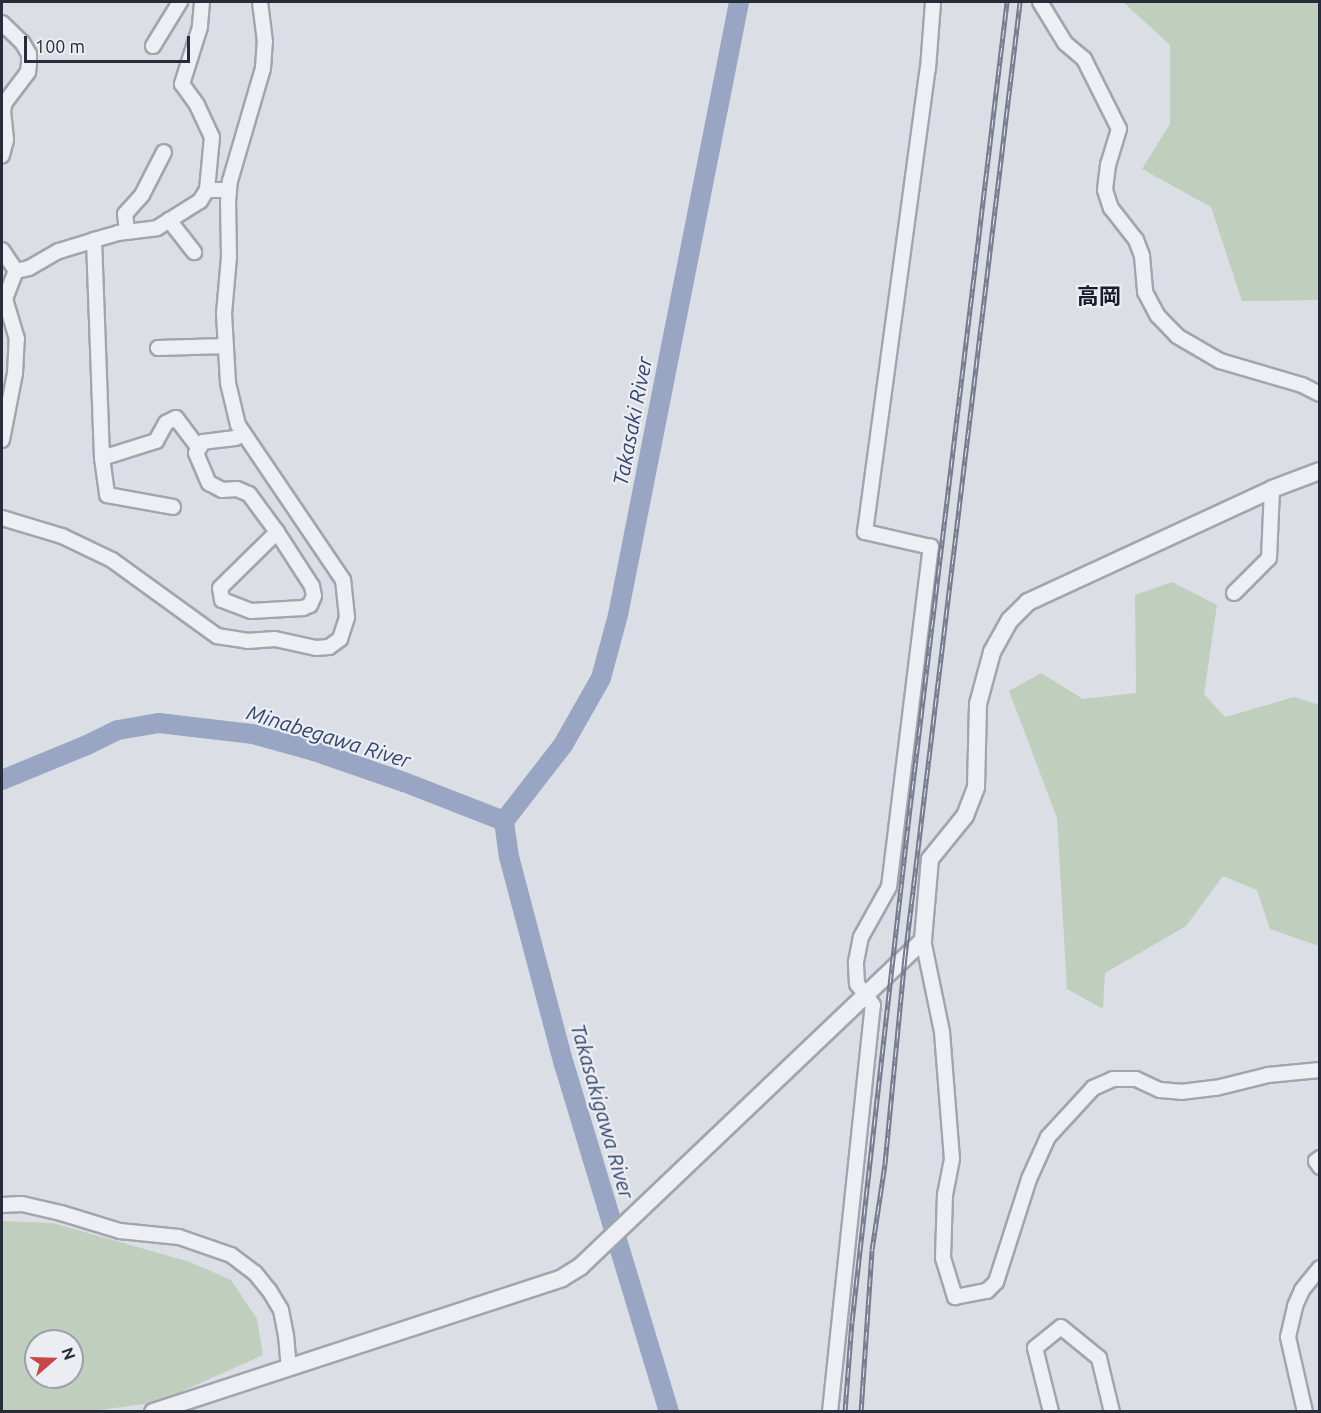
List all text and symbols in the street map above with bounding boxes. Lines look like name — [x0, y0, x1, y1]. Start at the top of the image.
scale bar — [27, 24, 194, 62]
text: 100 m — [35, 36, 85, 56]
district label: 高岡 — [1077, 283, 1121, 309]
water label: Takasaki River — [607, 354, 657, 488]
water label: Minabegawa River — [244, 699, 414, 773]
water label: Takasakigawa River — [566, 1020, 640, 1202]
north arrow — [24, 1329, 84, 1389]
text: N — [59, 1345, 80, 1362]

